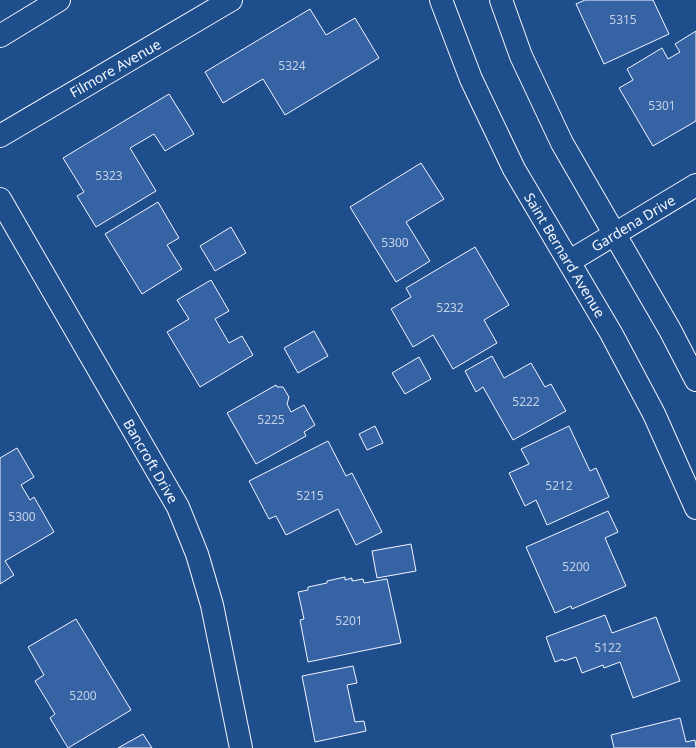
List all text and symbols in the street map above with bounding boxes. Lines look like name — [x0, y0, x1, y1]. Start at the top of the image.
house number: 5315 — [609, 11, 637, 28]
street label: Filmore Avenue — [66, 34, 164, 102]
house number: 5324 — [278, 57, 306, 74]
house number: 5301 — [648, 97, 676, 114]
house number: 5323 — [95, 167, 123, 184]
street label: Saint Bernard Avenue — [520, 189, 610, 321]
street label: Gardena Drive — [587, 190, 679, 256]
house number: 5300 — [381, 234, 409, 251]
house number: 5232 — [436, 299, 464, 316]
house number: 5222 — [512, 393, 540, 410]
house number: 5225 — [257, 411, 285, 428]
street label: Bancroft Drive — [119, 415, 183, 507]
house number: 5212 — [545, 477, 573, 494]
house number: 5215 — [296, 487, 324, 504]
house number: 5300 — [8, 508, 36, 525]
house number: 5200 — [562, 558, 590, 575]
house number: 5201 — [335, 612, 363, 629]
house number: 5122 — [594, 639, 622, 656]
house number: 5200 — [69, 687, 97, 704]

